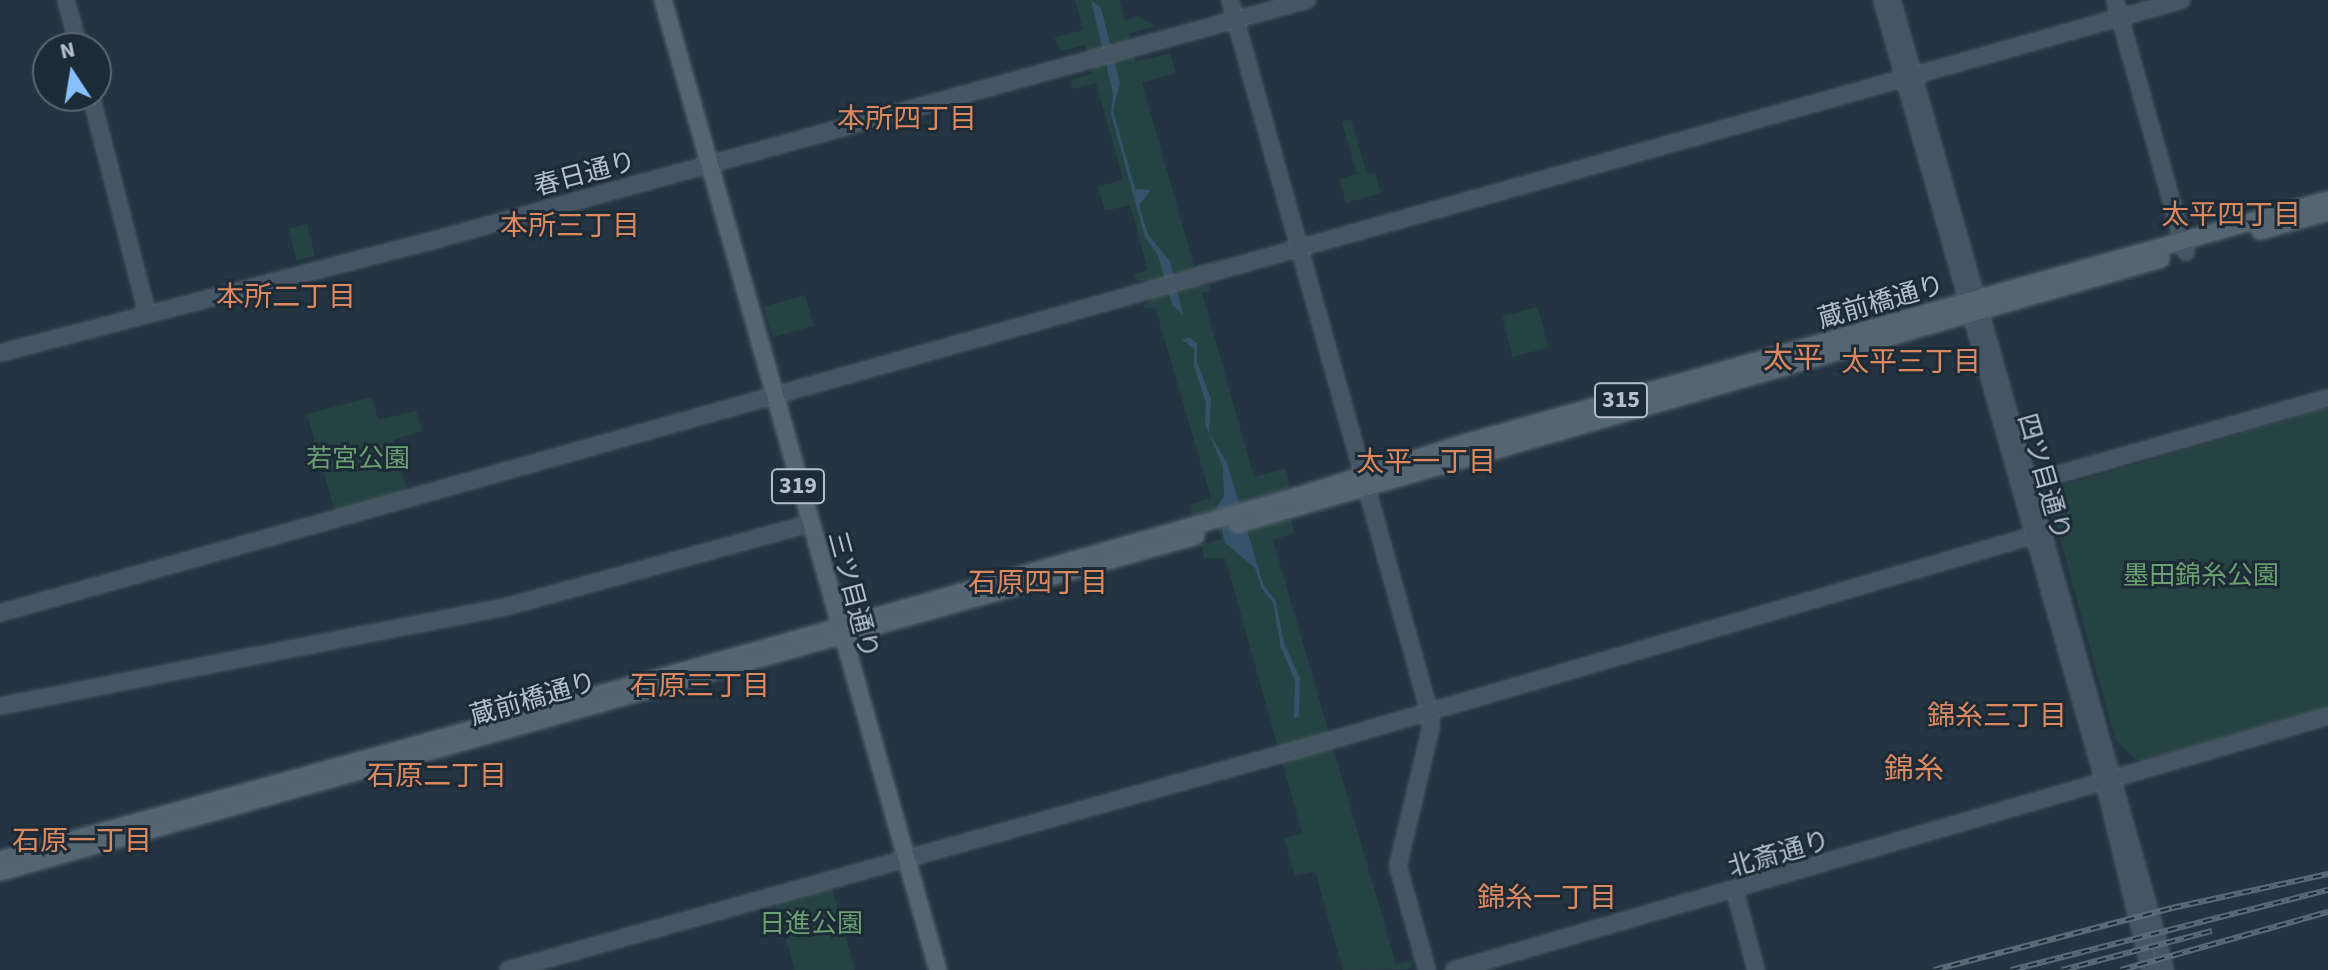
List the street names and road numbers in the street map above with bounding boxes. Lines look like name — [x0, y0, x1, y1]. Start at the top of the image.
street label: 春日通り — [531, 145, 639, 203]
street label: 蔵前橋通り — [1814, 269, 1948, 335]
road number: 315 — [1593, 380, 1649, 420]
street label: 四ツ目通り — [2011, 410, 2077, 544]
road number: 319 — [770, 466, 826, 506]
street label: 三ツ目通り — [821, 528, 885, 662]
street label: 蔵前橋通り — [466, 666, 600, 732]
street label: 北斎通り — [1725, 825, 1833, 883]

